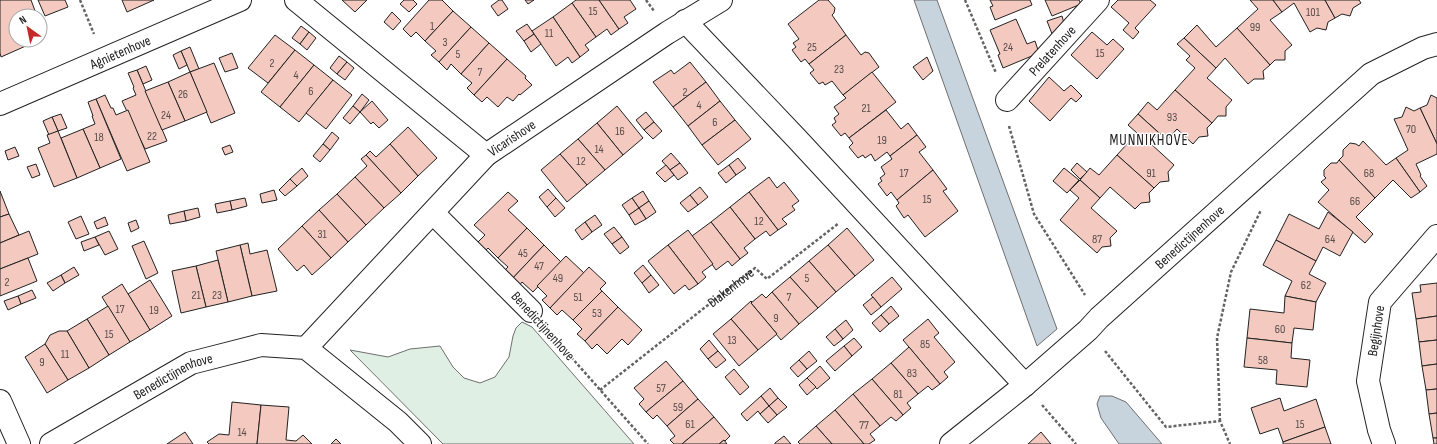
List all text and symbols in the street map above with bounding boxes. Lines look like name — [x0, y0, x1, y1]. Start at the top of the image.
house number: 15 — [588, 4, 598, 19]
house number: 101 — [1306, 5, 1321, 20]
north arrow — [8, 8, 48, 48]
text: N — [17, 13, 29, 27]
house number: 1 — [430, 19, 435, 34]
house number: 99 — [1250, 20, 1260, 35]
street label: Prelatenhove — [1025, 22, 1079, 79]
house number: 11 — [545, 26, 554, 41]
street label: Agnietenhove — [86, 31, 153, 73]
house number: 3 — [442, 35, 448, 50]
house number: 25 — [807, 40, 817, 55]
house number: 24 — [1003, 40, 1013, 55]
house number: 15 — [1095, 46, 1105, 61]
house number: 5 — [456, 47, 461, 62]
house number: 2 — [270, 56, 275, 71]
house number: 23 — [834, 62, 844, 77]
house number: 7 — [478, 65, 483, 80]
house number: 4 — [293, 68, 299, 83]
house number: 6 — [308, 84, 314, 99]
house number: 2 — [683, 85, 688, 100]
house number: 26 — [178, 87, 188, 102]
house number: 4 — [696, 98, 702, 113]
house number: 21 — [861, 101, 871, 116]
house number: 24 — [161, 108, 171, 123]
house number: 93 — [1167, 110, 1177, 125]
house number: 6 — [712, 115, 718, 130]
street label: Vicarishove — [484, 116, 539, 160]
house number: 70 — [1406, 122, 1416, 137]
house number: 16 — [615, 124, 625, 139]
house number: 22 — [147, 129, 157, 144]
house number: 18 — [94, 130, 104, 145]
district label: MUNNIKHOVE — [1109, 131, 1189, 150]
house number: 19 — [877, 133, 887, 148]
house number: 14 — [594, 142, 604, 157]
house number: 12 — [576, 154, 586, 169]
house number: 17 — [900, 166, 909, 181]
house number: 91 — [1146, 166, 1157, 181]
house number: 68 — [1364, 166, 1374, 181]
house number: 15 — [922, 192, 932, 207]
house number: 66 — [1350, 194, 1360, 209]
street label: Benedictijnenhove — [1151, 201, 1228, 272]
house number: 12 — [754, 214, 764, 229]
house number: 31 — [317, 227, 327, 242]
house number: 87 — [1092, 232, 1102, 247]
house number: 64 — [1325, 232, 1335, 247]
house number: 45 — [518, 246, 528, 261]
house number: 47 — [534, 259, 544, 274]
street label: Diakenhove — [704, 264, 757, 311]
house number: 49 — [553, 271, 563, 286]
house number: 5 — [805, 271, 810, 286]
house number: 2 — [5, 275, 10, 290]
house number: 62 — [1301, 278, 1311, 293]
house number: 21 — [191, 288, 201, 303]
house number: 23 — [212, 288, 222, 303]
street label: Benedictijnenhove — [508, 288, 578, 364]
house number: 51 — [573, 290, 583, 305]
house number: 7 — [787, 290, 792, 305]
house number: 17 — [116, 302, 125, 317]
house number: 19 — [149, 303, 159, 318]
street label: Begijnhove — [1363, 304, 1388, 357]
house number: 53 — [592, 306, 602, 321]
house number: 9 — [773, 311, 779, 326]
house number: 60 — [1275, 322, 1285, 337]
house number: 15 — [104, 327, 114, 342]
house number: 13 — [727, 333, 737, 348]
house number: 85 — [920, 337, 930, 352]
house number: 11 — [61, 347, 70, 362]
street label: Benedictijnenhove — [130, 349, 214, 403]
house number: 58 — [1258, 353, 1268, 368]
house number: 9 — [39, 355, 45, 370]
house number: 83 — [907, 366, 917, 381]
house number: 57 — [656, 381, 666, 396]
house number: 81 — [893, 387, 904, 402]
house number: 59 — [673, 400, 683, 415]
house number: 61 — [685, 417, 696, 432]
house number: 15 — [1295, 417, 1305, 432]
house number: 77 — [859, 418, 869, 433]
house number: 14 — [237, 425, 247, 440]

